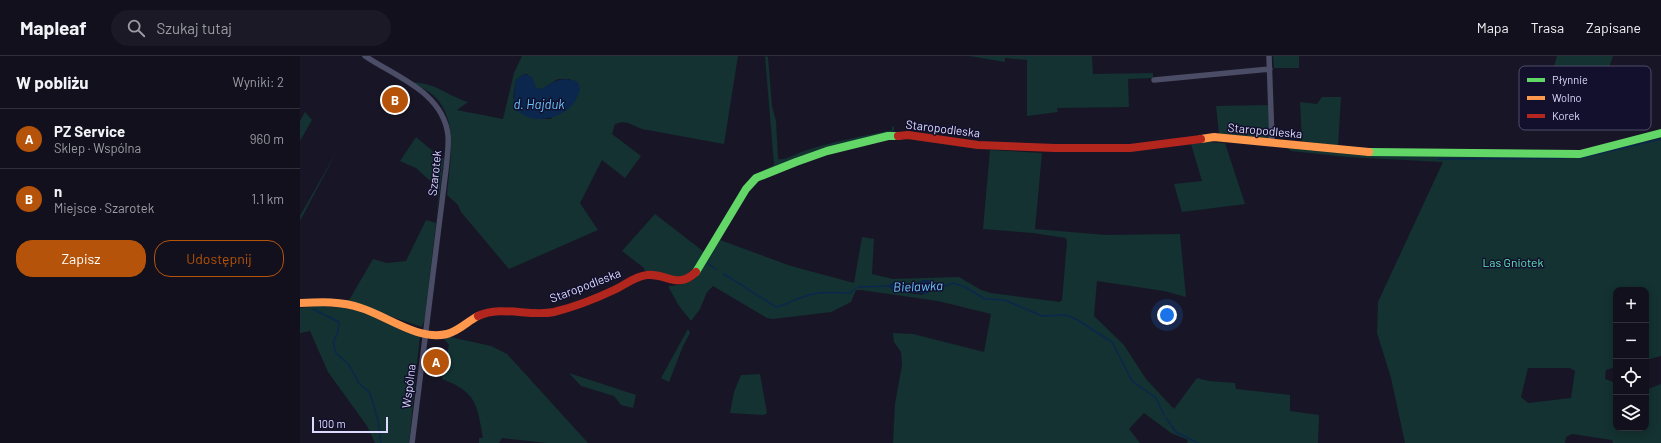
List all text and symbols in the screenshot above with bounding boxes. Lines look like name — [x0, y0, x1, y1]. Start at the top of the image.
search box — [111, 10, 391, 46]
text: Mapleaf — [20, 16, 87, 39]
icon: search — [125, 17, 147, 39]
text: Szukaj tutaj — [157, 19, 232, 37]
text: Mapa — [1477, 19, 1509, 36]
text: Trasa — [1531, 19, 1564, 36]
text: Zapisane — [1586, 19, 1641, 36]
legend — [1519, 66, 1651, 130]
text: W pobliżu — [16, 72, 89, 92]
text: Płynnie — [1552, 73, 1588, 86]
text: Wyniki: 2 — [233, 74, 284, 90]
pin: B — [382, 85, 408, 115]
text: Wolno — [1552, 91, 1582, 104]
water label: d. Hajduk — [513, 96, 565, 112]
text: Korek — [1552, 109, 1580, 122]
street label: Staropodleska — [905, 116, 981, 140]
street label: Staropodleska — [1227, 120, 1303, 140]
text: PZ Service — [54, 122, 125, 140]
text: A — [25, 131, 33, 147]
text: 960 m — [250, 131, 284, 147]
text: Sklep · Wspólna — [54, 140, 141, 156]
street label: Szarotek — [425, 149, 443, 197]
text: n — [54, 182, 62, 200]
text: B — [25, 191, 33, 207]
text: 1.1 km — [251, 191, 284, 207]
text: Miejsce · Szarotek — [54, 200, 154, 216]
button: Zapisz — [16, 240, 146, 277]
button: Udostępnij — [154, 240, 284, 277]
park label: Las Gniotek — [1482, 255, 1544, 269]
street label: Staropodleska — [548, 265, 622, 305]
water label: Bielawka — [893, 277, 943, 295]
map controls — [1613, 287, 1649, 431]
button: + — [1613, 287, 1649, 323]
your location — [1157, 305, 1177, 325]
button: − — [1613, 323, 1649, 359]
pin: A — [423, 347, 449, 377]
button: locate — [1613, 359, 1649, 395]
street label: Wspólna — [398, 363, 418, 409]
button: layers — [1613, 395, 1649, 431]
scale bar — [312, 415, 388, 434]
text: 100 m — [318, 417, 346, 430]

